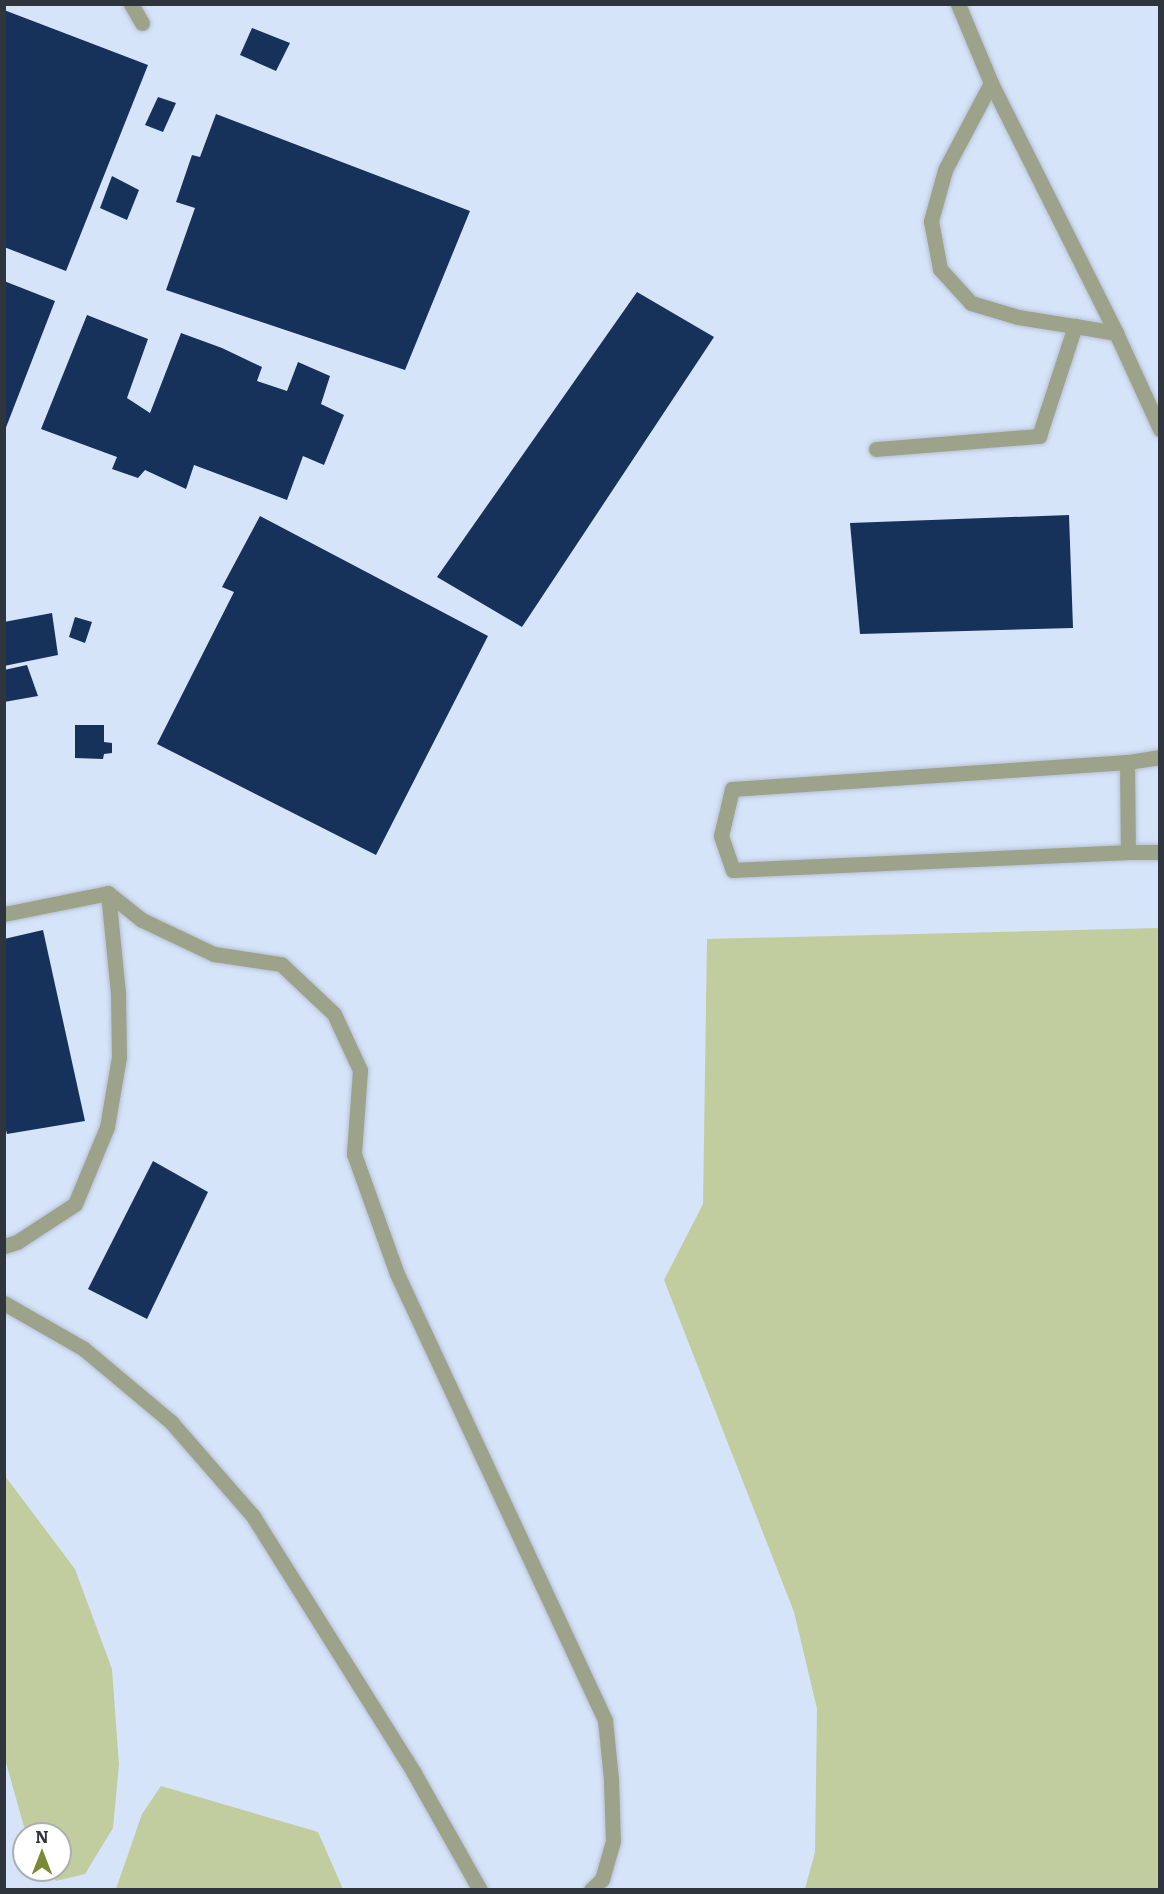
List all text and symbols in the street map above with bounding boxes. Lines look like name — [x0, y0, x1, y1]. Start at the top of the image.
north arrow — [12, 1822, 72, 1882]
text: N — [35, 1824, 49, 1848]

